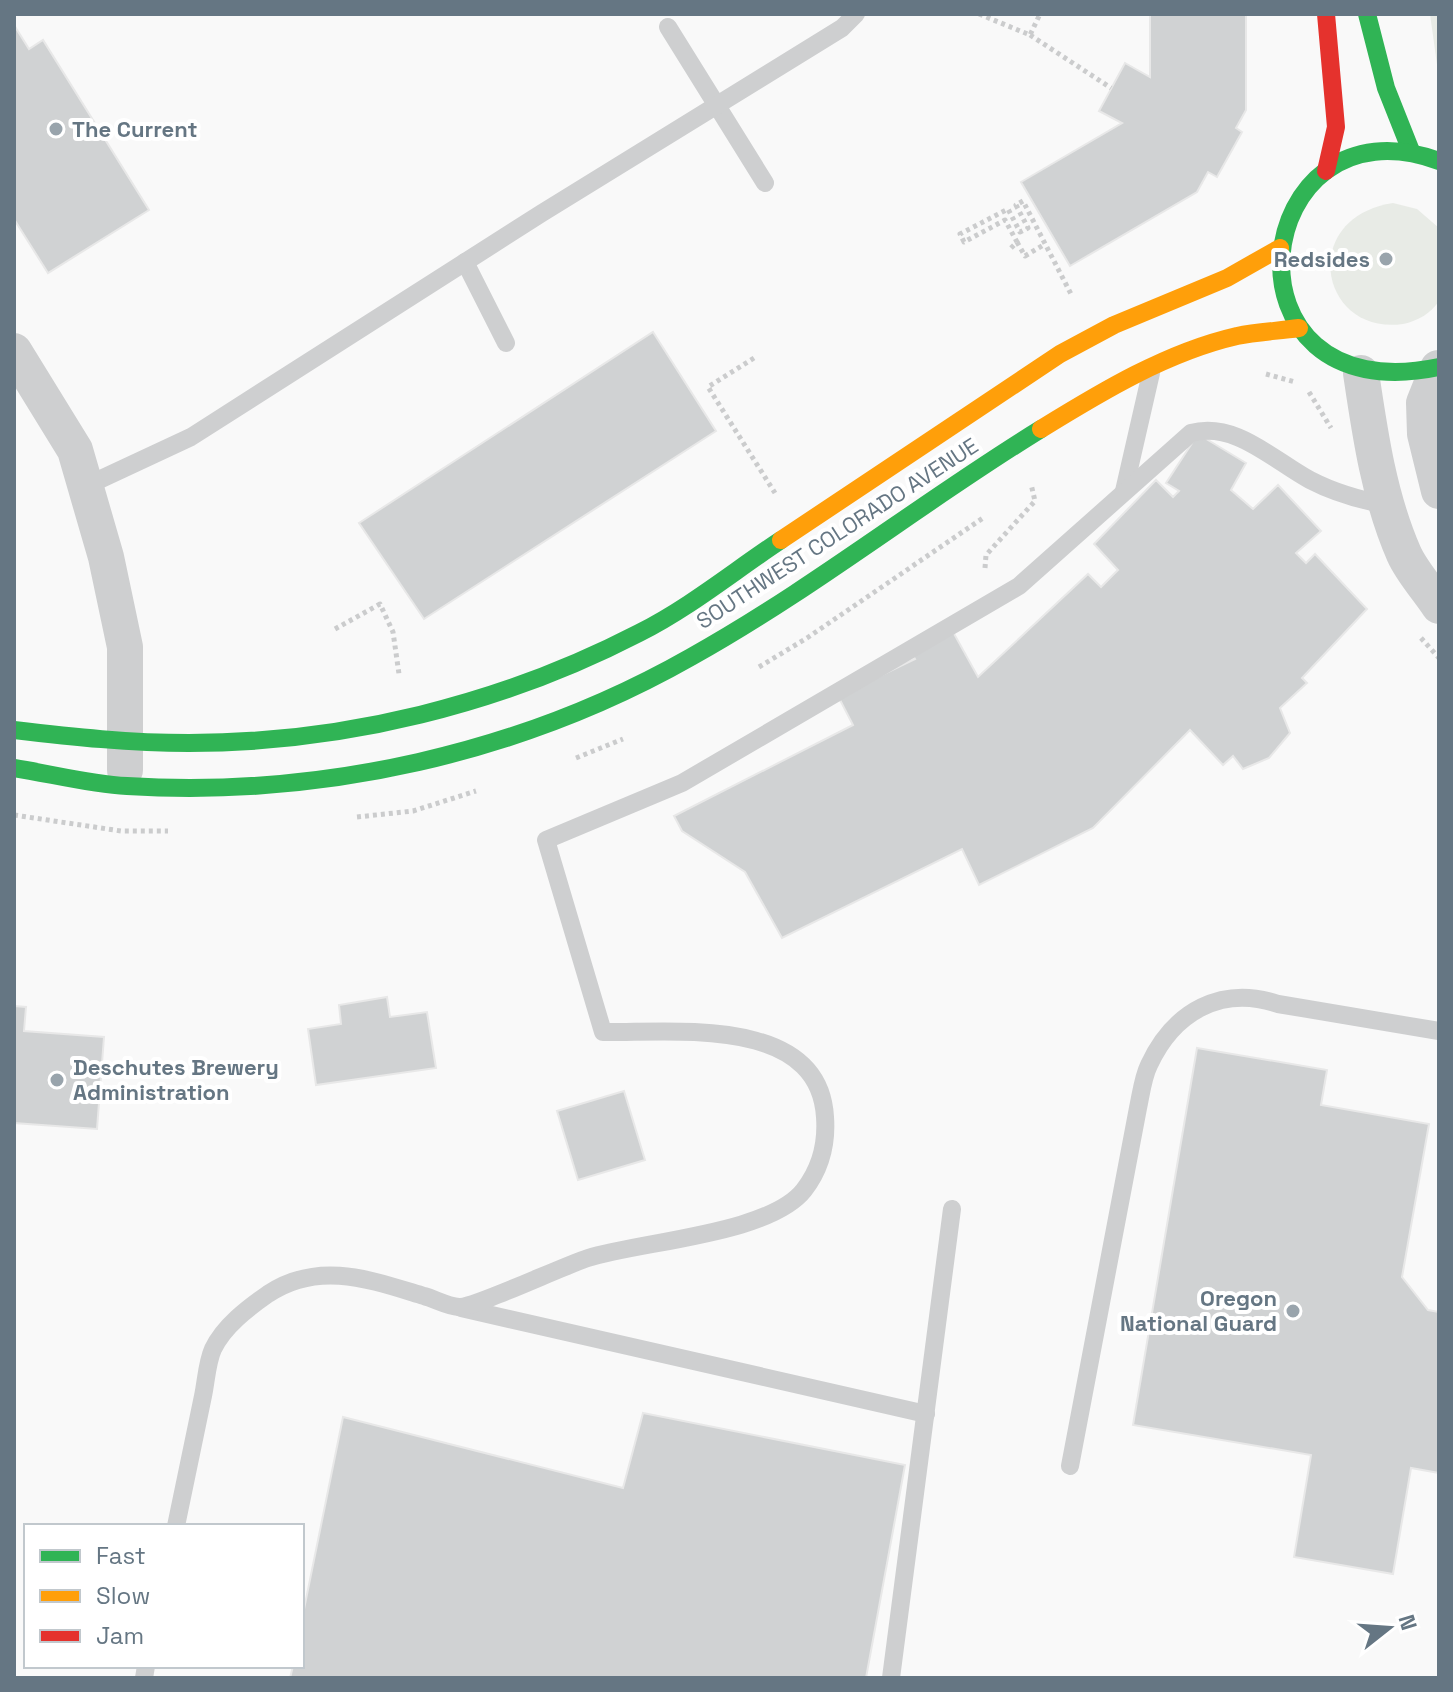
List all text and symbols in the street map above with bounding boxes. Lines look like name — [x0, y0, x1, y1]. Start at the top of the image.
place label: The Current — [72, 115, 198, 143]
marker: The Current — [47, 120, 65, 138]
place label: Redsides — [1274, 245, 1370, 273]
marker: Redsides — [1377, 250, 1395, 268]
street label: SOUTHWEST COLORADO AVENUE — [691, 431, 983, 635]
place label: Deschutes Brewery Administration — [73, 1053, 279, 1106]
marker: Deschutes Brewery Administration — [48, 1071, 66, 1089]
place label: Oregon National Guard — [1120, 1284, 1277, 1337]
marker: Oregon National Guard — [1284, 1302, 1302, 1320]
legend — [24, 1524, 304, 1668]
text: Fast — [96, 1540, 146, 1571]
text: Slow — [96, 1580, 150, 1611]
north arrow — [1349, 1588, 1429, 1668]
text: N — [1393, 1611, 1424, 1633]
text: Jam — [96, 1620, 144, 1651]

